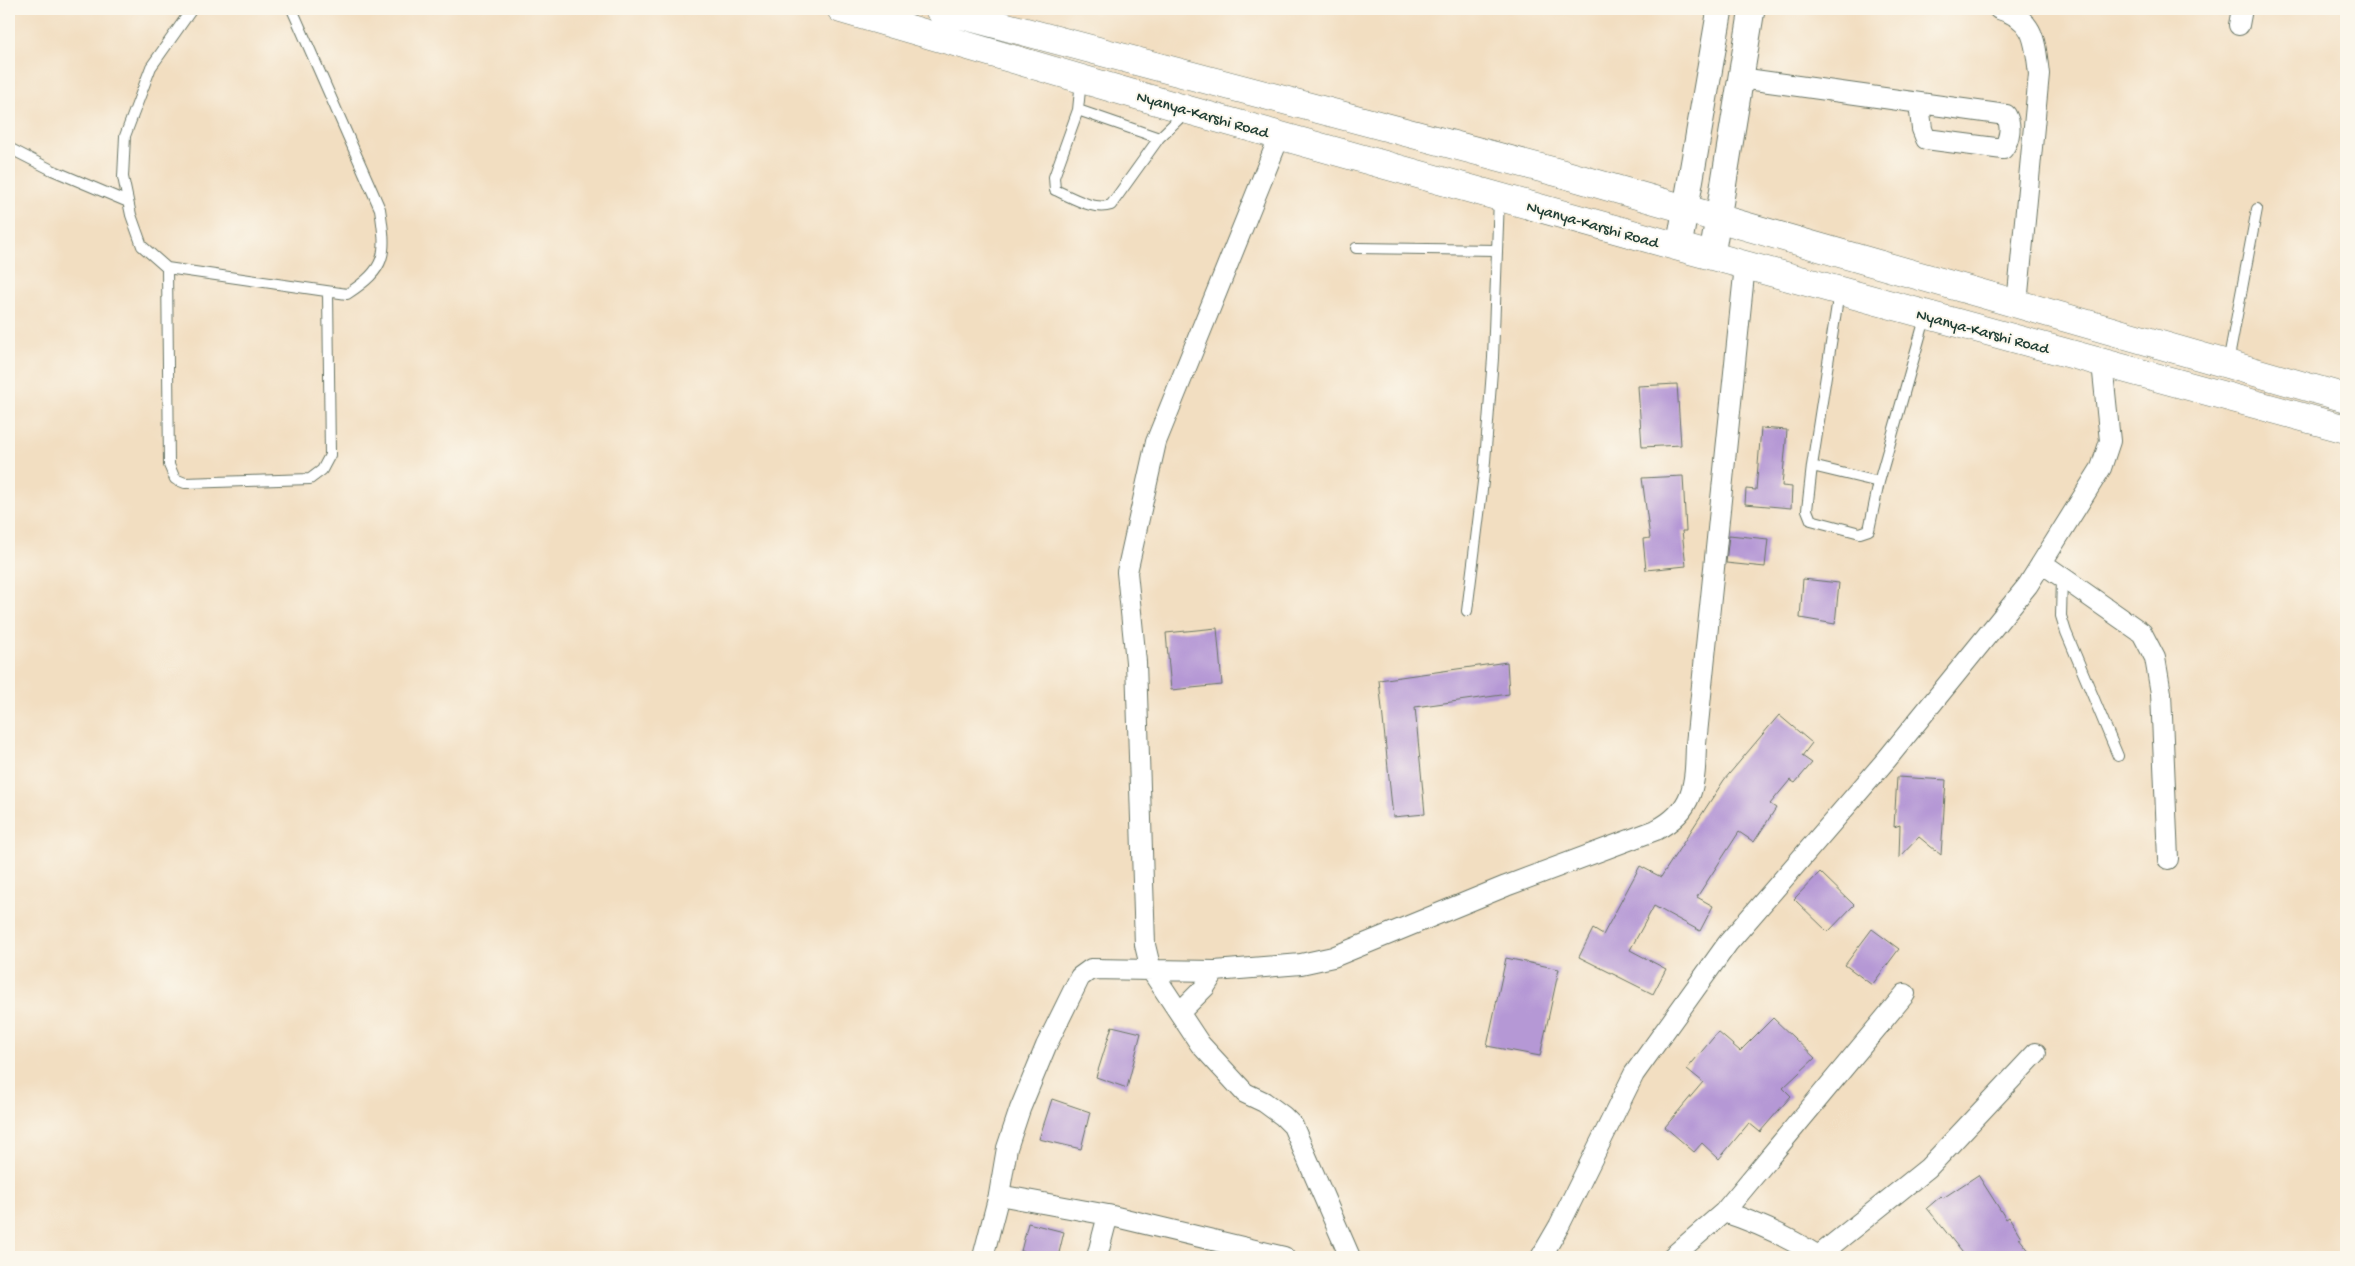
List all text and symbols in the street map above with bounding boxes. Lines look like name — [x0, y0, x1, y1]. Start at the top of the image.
street label: Nyanya-Karshi Road — [1134, 88, 1272, 145]
street label: Nyanya-Karshi Road — [1524, 198, 1662, 255]
street label: Nyanya-Karshi Road — [1914, 307, 2052, 361]

